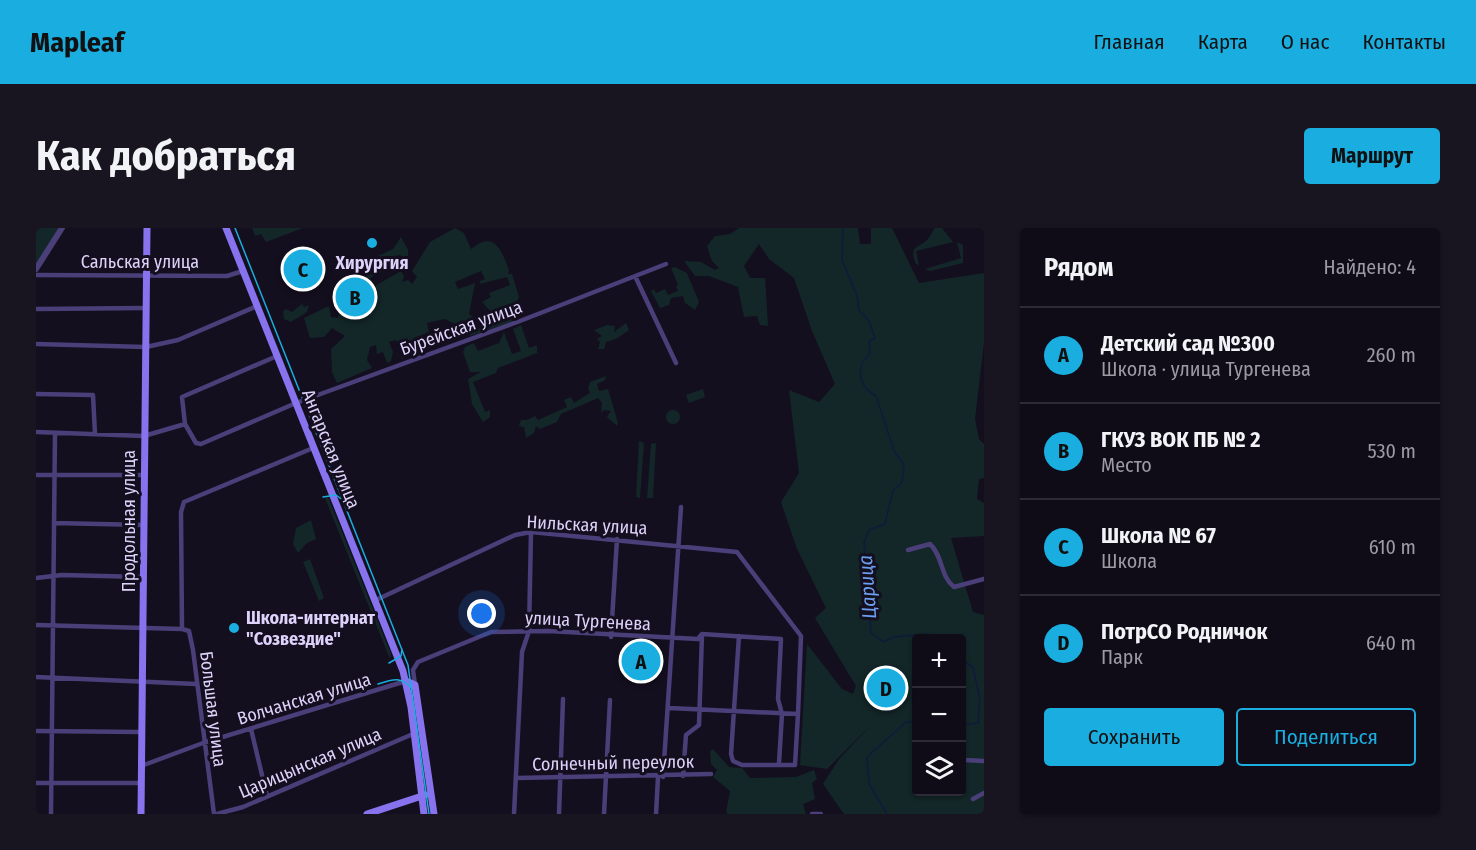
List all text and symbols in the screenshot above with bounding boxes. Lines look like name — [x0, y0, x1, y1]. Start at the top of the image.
text: Mapleaf — [30, 26, 124, 59]
text: Главная — [1094, 29, 1165, 55]
text: Карта — [1198, 29, 1248, 55]
text: О нас — [1281, 29, 1329, 55]
text: Контакты — [1362, 29, 1446, 55]
button: Маршрут — [1304, 128, 1440, 184]
text: Как добраться — [36, 131, 296, 181]
marker: Хирургия — [365, 236, 379, 250]
pin: C — [284, 246, 322, 291]
street label: Сальская улица — [81, 251, 199, 273]
place label: Хирургия — [335, 252, 408, 274]
text: Рядом — [1044, 252, 1113, 283]
text: Найдено: 4 — [1324, 255, 1416, 279]
pin: B — [336, 274, 374, 320]
street label: Бурейская улица — [397, 296, 525, 360]
text: Детский сад №300 — [1101, 330, 1275, 357]
text: A — [1058, 343, 1069, 367]
text: 260 m — [1367, 343, 1416, 367]
text: Школа · улица Тургенева — [1101, 357, 1311, 381]
street label: Ангарская улица — [297, 386, 365, 512]
text: ГКУЗ ВОК ПБ № 2 — [1101, 426, 1260, 453]
text: B — [1058, 439, 1069, 463]
text: 530 m — [1367, 439, 1416, 463]
street label: Продольная улица — [118, 450, 140, 592]
text: Место — [1101, 453, 1152, 477]
street label: Нильская улица — [526, 511, 648, 539]
text: Школа № 67 — [1101, 522, 1216, 549]
text: C — [1058, 535, 1069, 559]
text: 610 m — [1369, 535, 1416, 559]
text: Школа — [1101, 549, 1157, 573]
water label: Царица — [853, 554, 881, 620]
your location — [467, 599, 496, 628]
place label: Школа-интернат "Созвездие" — [246, 607, 375, 650]
street label: улица Тургенева — [524, 607, 652, 635]
text: ПотрСО Родничок — [1101, 618, 1268, 645]
marker: Школа-интернат "Созвездие" — [227, 621, 241, 635]
text: D — [1058, 631, 1069, 655]
text: 640 m — [1366, 631, 1416, 655]
map controls — [912, 634, 966, 796]
button: + — [912, 634, 966, 688]
pin: A — [622, 638, 660, 684]
text: Парк — [1101, 645, 1143, 669]
street label: Большая улица — [195, 650, 231, 768]
pin: D — [866, 666, 906, 710]
street label: Волчанская улица — [234, 668, 374, 730]
button: − — [912, 688, 966, 742]
button: Сохранить — [1044, 708, 1224, 766]
button: Поделиться — [1236, 708, 1416, 766]
street label: Царицынская улица — [235, 723, 385, 803]
button: layers — [912, 742, 966, 796]
street label: Солнечный переулок — [532, 751, 695, 775]

